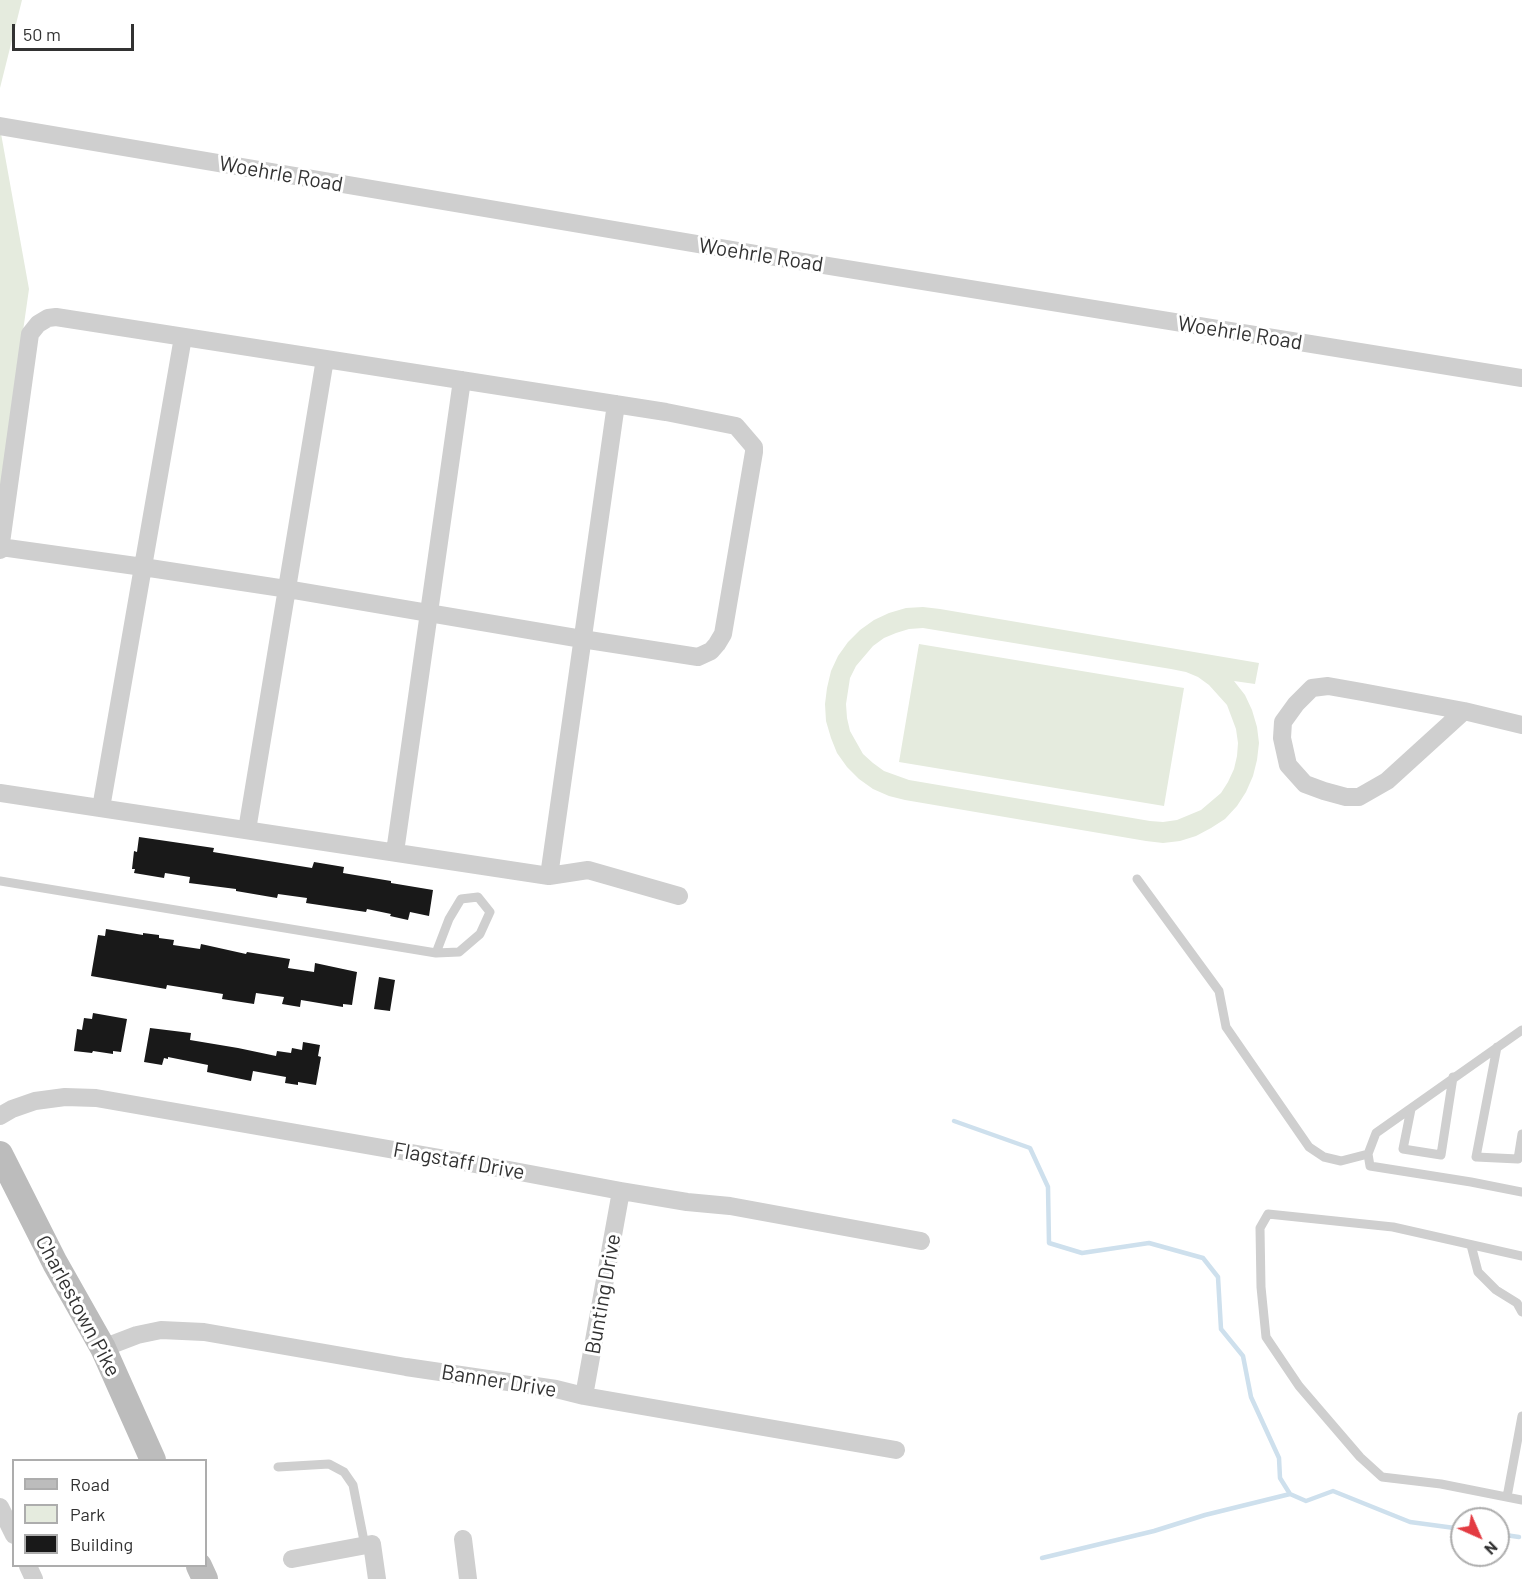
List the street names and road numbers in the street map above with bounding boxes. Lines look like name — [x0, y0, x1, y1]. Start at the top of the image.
street label: Woehrle Road — [217, 151, 345, 197]
street label: Woehrle Road — [697, 233, 825, 277]
street label: Woehrle Road — [1176, 311, 1304, 355]
street label: Flagstaff Drive — [391, 1137, 527, 1185]
street label: Charlestown Pike — [30, 1231, 126, 1381]
street label: Bunting Drive — [580, 1232, 626, 1356]
street label: Banner Drive — [440, 1359, 558, 1403]

